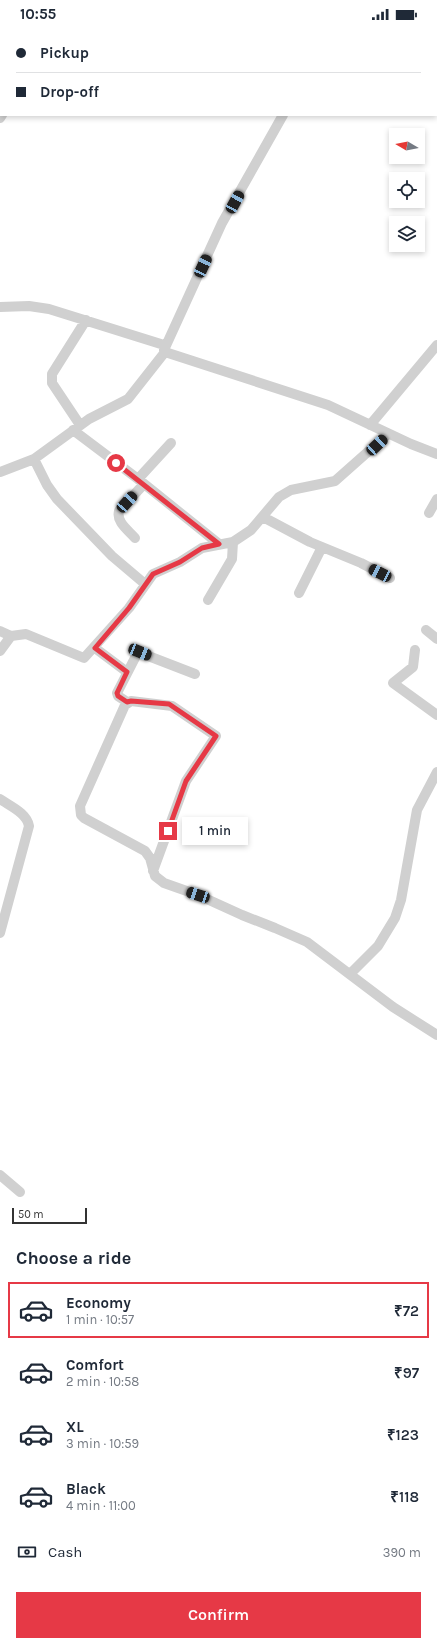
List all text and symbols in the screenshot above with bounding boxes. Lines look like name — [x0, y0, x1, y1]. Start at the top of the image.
text: 10:55 — [20, 5, 56, 23]
text: Pickup — [40, 44, 89, 62]
text: Drop-off — [40, 83, 99, 101]
north arrow — [389, 128, 425, 164]
map controls — [389, 128, 425, 252]
button: locate — [389, 172, 425, 208]
car — [224, 189, 246, 215]
button: layers — [389, 216, 425, 252]
car — [192, 253, 214, 279]
car — [364, 432, 390, 458]
route start — [107, 454, 125, 472]
car — [115, 489, 139, 515]
car — [367, 562, 393, 584]
car — [127, 642, 153, 662]
callout: 1 min — [182, 817, 248, 845]
route end — [159, 822, 177, 840]
text: 1 min — [199, 823, 231, 838]
car — [185, 886, 211, 904]
scale bar — [12, 1206, 87, 1225]
text: 50 m — [18, 1208, 44, 1221]
text: Choose a ride — [16, 1247, 131, 1269]
icon: car — [18, 1292, 54, 1328]
text: Economy — [66, 1294, 131, 1312]
text: ₹72 — [394, 1302, 419, 1320]
text: 1 min · 10:57 — [66, 1312, 134, 1327]
icon: car — [18, 1354, 54, 1390]
text: Comfort — [66, 1356, 124, 1374]
text: ₹97 — [394, 1364, 419, 1382]
text: 2 min · 10:58 — [66, 1374, 139, 1389]
icon: car — [18, 1416, 54, 1452]
text: XL — [66, 1418, 84, 1436]
text: ₹123 — [387, 1426, 419, 1444]
text: 3 min · 10:59 — [66, 1436, 139, 1451]
icon: car — [18, 1478, 54, 1514]
text: Black — [66, 1480, 106, 1498]
text: ₹118 — [390, 1488, 419, 1506]
text: 4 min · 11:00 — [66, 1498, 136, 1513]
icon: cash — [16, 1541, 38, 1563]
text: Cash — [48, 1543, 82, 1561]
text: 390 m — [383, 1545, 421, 1560]
button: Confirm — [16, 1592, 421, 1638]

